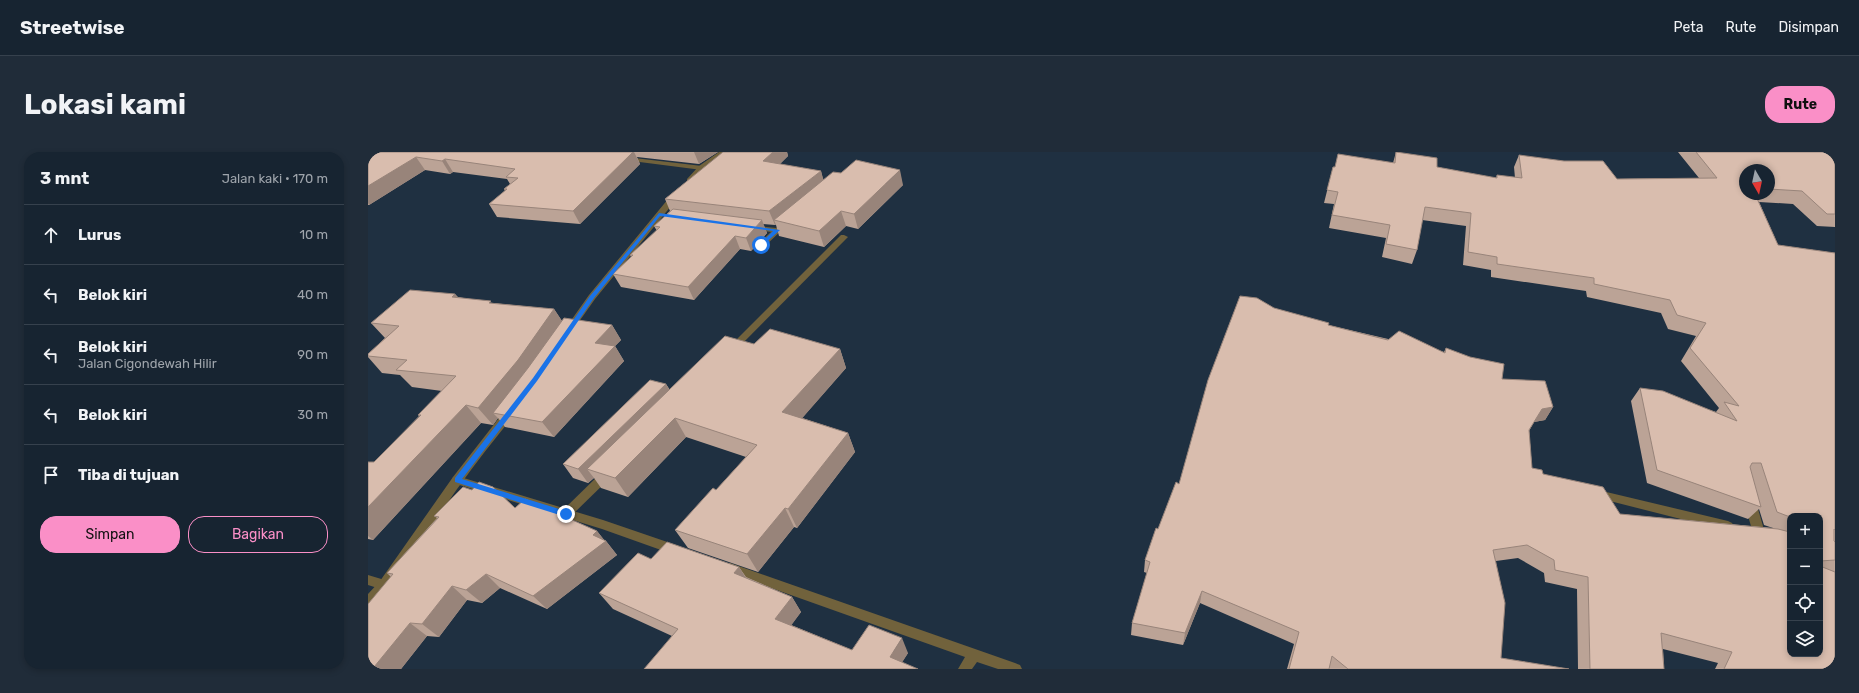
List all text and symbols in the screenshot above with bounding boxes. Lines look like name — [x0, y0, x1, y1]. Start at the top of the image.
text: Streetwise — [20, 16, 125, 39]
text: Peta — [1674, 19, 1704, 36]
text: Rute — [1726, 19, 1756, 36]
text: Disimpan — [1778, 19, 1839, 36]
button: Rute — [1765, 86, 1835, 123]
text: Lokasi kami — [24, 88, 186, 121]
north arrow — [1739, 164, 1775, 200]
text: 3 mnt — [40, 168, 89, 188]
text: Jalan kaki · 170 m — [222, 171, 328, 186]
icon: ahead — [40, 224, 62, 246]
text: Lurus — [78, 226, 121, 244]
text: 10 m — [299, 227, 328, 242]
route start — [752, 236, 770, 254]
icon: left — [40, 284, 62, 306]
text: Belok kiri — [78, 286, 147, 304]
text: 40 m — [297, 287, 328, 302]
text: Belok kiri — [78, 338, 147, 356]
icon: left — [40, 344, 62, 366]
text: 90 m — [297, 347, 328, 362]
text: Jalan Cigondewah Hilir — [78, 356, 217, 371]
icon: left — [40, 404, 62, 426]
text: Belok kiri — [78, 406, 147, 424]
text: 30 m — [297, 407, 328, 422]
icon: arrive — [40, 464, 62, 486]
text: Tiba di tujuan — [78, 466, 179, 484]
route end — [557, 505, 575, 523]
map controls — [1787, 513, 1823, 657]
button: + — [1787, 513, 1823, 549]
button: Simpan — [40, 516, 180, 553]
button: Bagikan — [188, 516, 328, 553]
button: − — [1787, 549, 1823, 585]
button: locate — [1787, 585, 1823, 621]
button: layers — [1787, 621, 1823, 657]

